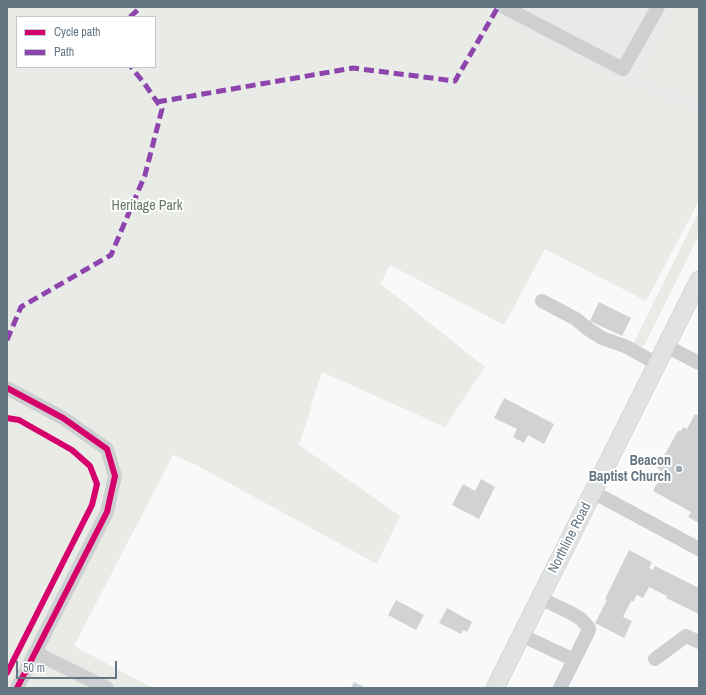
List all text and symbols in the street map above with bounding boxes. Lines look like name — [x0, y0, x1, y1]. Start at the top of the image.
legend — [16, 16, 156, 68]
text: Cycle path — [54, 24, 101, 40]
text: Path — [54, 44, 74, 60]
park label: Heritage Park — [112, 198, 182, 214]
place label: Beacon Baptist Church — [589, 453, 671, 486]
marker: Beacon Baptist Church — [674, 464, 684, 474]
street label: Northline Road — [545, 500, 595, 576]
scale bar — [18, 653, 119, 679]
text: 50 m — [23, 660, 45, 676]

